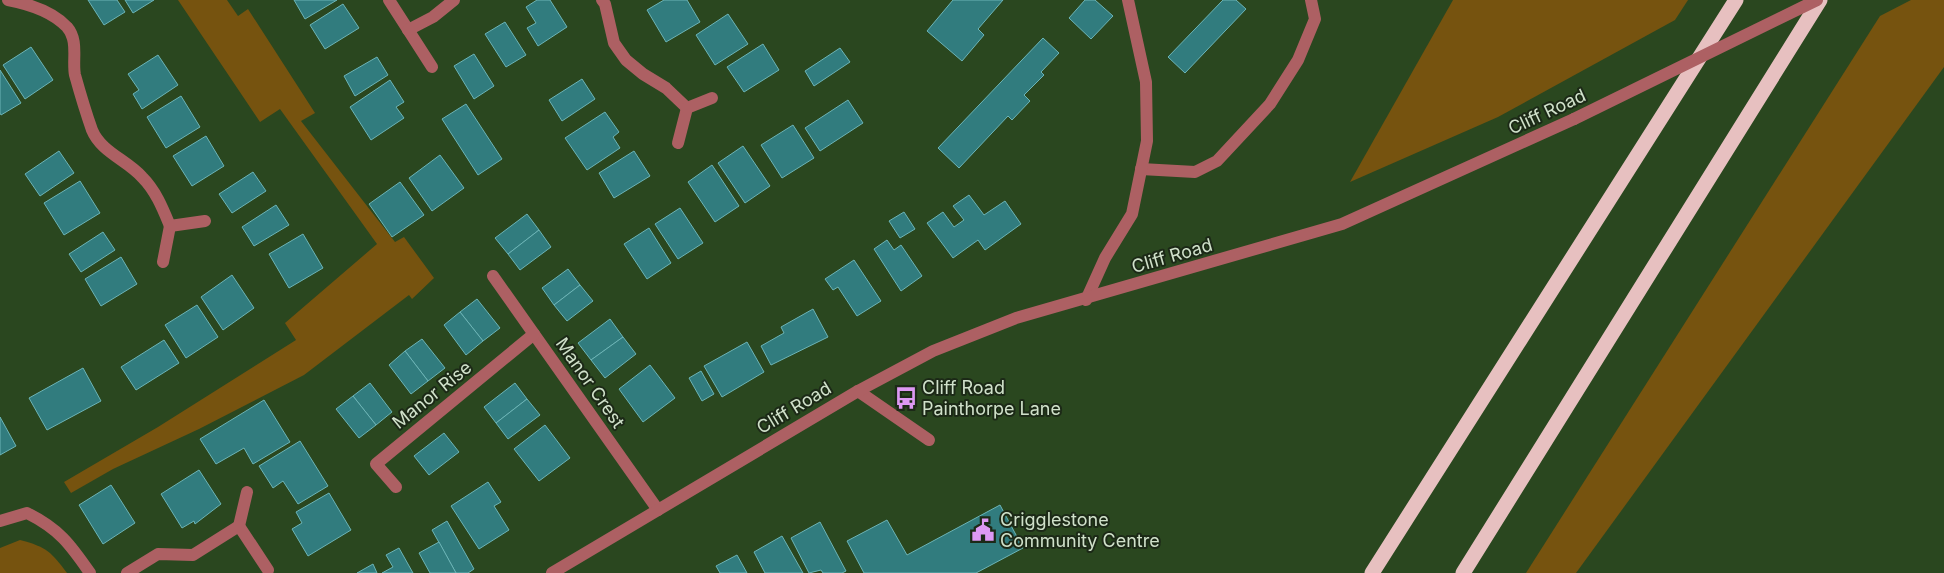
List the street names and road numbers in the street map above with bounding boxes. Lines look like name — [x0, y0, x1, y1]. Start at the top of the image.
street label: Cliff Road — [1505, 84, 1589, 139]
street label: Cliff Road — [1129, 234, 1215, 277]
street label: Manor Crest — [552, 334, 629, 432]
street label: Manor Rise — [388, 356, 475, 433]
street label: Cliff Road — [753, 377, 835, 438]

